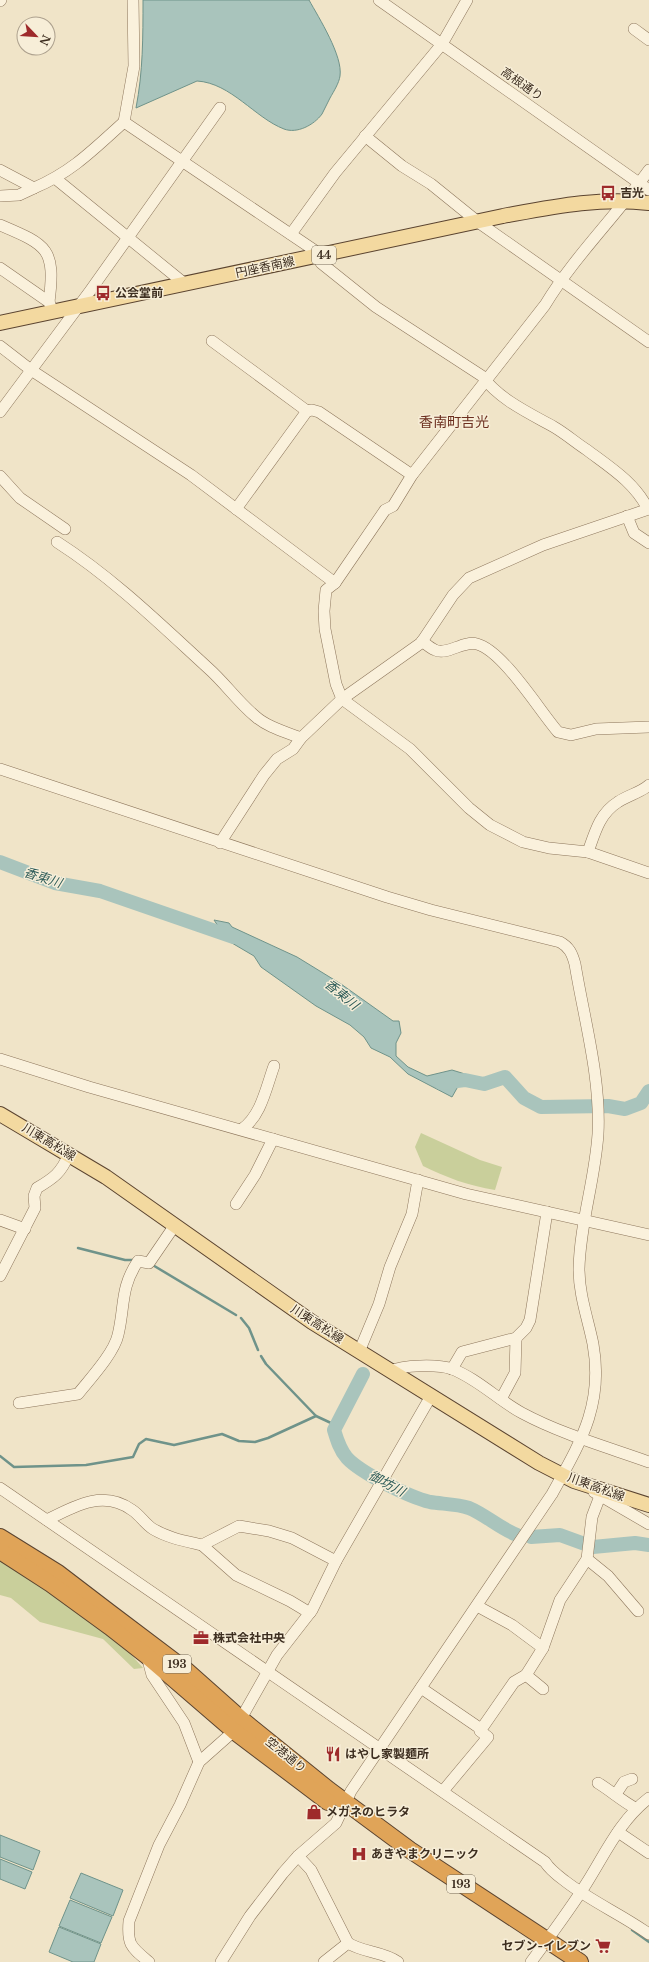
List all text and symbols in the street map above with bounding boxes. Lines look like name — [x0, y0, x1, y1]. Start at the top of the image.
north arrow — [16, 16, 56, 56]
text: N — [36, 33, 54, 48]
street label: 高根通り — [498, 64, 546, 104]
bus stop icon: 吉光 — [599, 184, 617, 202]
place label: 吉光 — [620, 185, 644, 200]
road number: 44 — [312, 246, 336, 264]
street label: 円座香南線 — [234, 253, 296, 280]
bus stop icon: 公会堂前 — [94, 284, 112, 302]
place label: 公会堂前 — [115, 285, 163, 300]
district label: 香南町吉光 — [419, 413, 489, 431]
water label: 香東川 — [22, 863, 66, 892]
water label: 香東川 — [321, 976, 364, 1015]
street label: 川東高松線 — [20, 1120, 79, 1163]
street label: 川東高松線 — [288, 1301, 347, 1346]
water label: 御坊川 — [366, 1467, 410, 1501]
street label: 川東高松線 — [565, 1469, 627, 1504]
office icon: 株式会社中央 — [192, 1629, 210, 1647]
place label: 株式会社中央 — [213, 1630, 285, 1645]
road number: 193 — [163, 1655, 191, 1673]
street label: 空港通り — [263, 1734, 310, 1776]
restaurant icon: はやし家製麺所 — [324, 1745, 342, 1763]
place label: はやし家製麺所 — [345, 1746, 429, 1761]
shop icon: メガネのヒラタ — [305, 1803, 323, 1821]
place label: メガネのヒラタ — [326, 1804, 410, 1819]
hospital icon: あきやまクリニック — [350, 1845, 368, 1863]
place label: あきやまクリニック — [371, 1846, 479, 1861]
road number: 193 — [447, 1875, 475, 1893]
supermarket icon: セブン-イレブン — [594, 1937, 612, 1955]
place label: セブン-イレブン — [502, 1938, 591, 1953]

